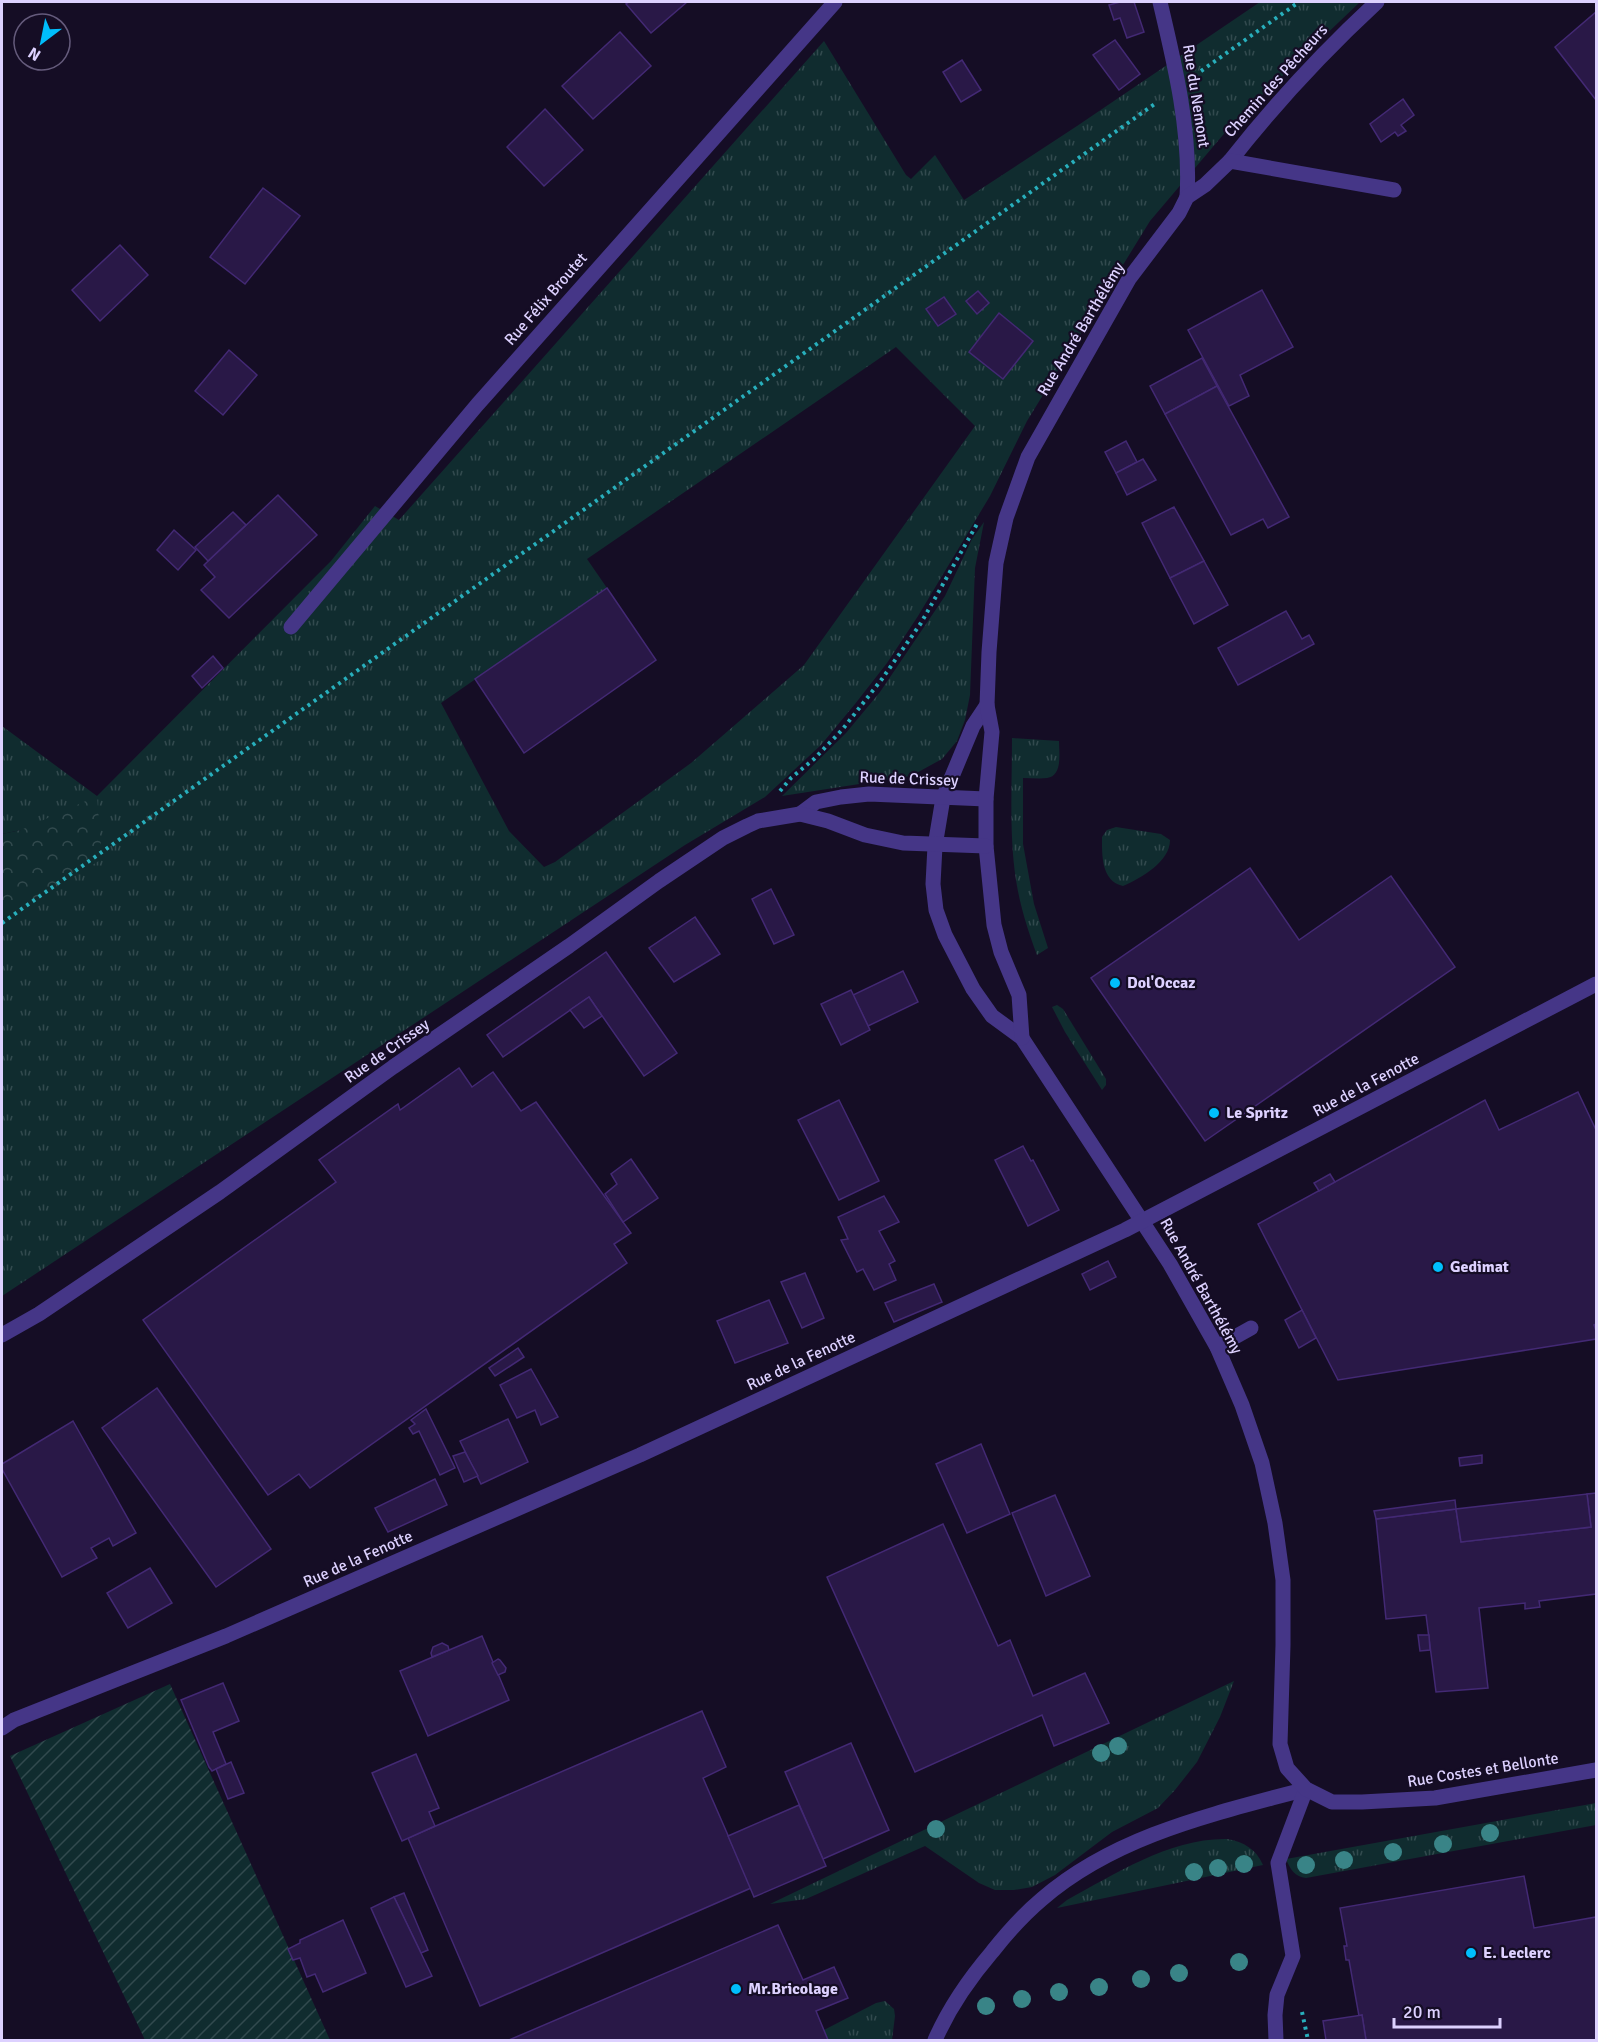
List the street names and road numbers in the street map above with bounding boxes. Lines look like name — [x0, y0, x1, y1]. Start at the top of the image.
street label: Chemin des Pêcheurs — [1220, 20, 1332, 142]
street label: Rue du Nemont — [1178, 43, 1214, 150]
street label: Rue Félix Broutet — [500, 248, 592, 349]
street label: Rue André Barthélémy — [1033, 258, 1129, 399]
street label: Rue de Crissey — [859, 767, 959, 791]
street label: Rue de Crissey — [341, 1014, 434, 1088]
street label: Rue de la Fenotte — [1309, 1049, 1423, 1121]
street label: Rue André Barthélémy — [1155, 1214, 1247, 1358]
street label: Rue de la Fenotte — [743, 1327, 859, 1395]
street label: Rue de la Fenotte — [300, 1526, 416, 1592]
street label: Rue Costes et Bellonte — [1406, 1748, 1560, 1792]

